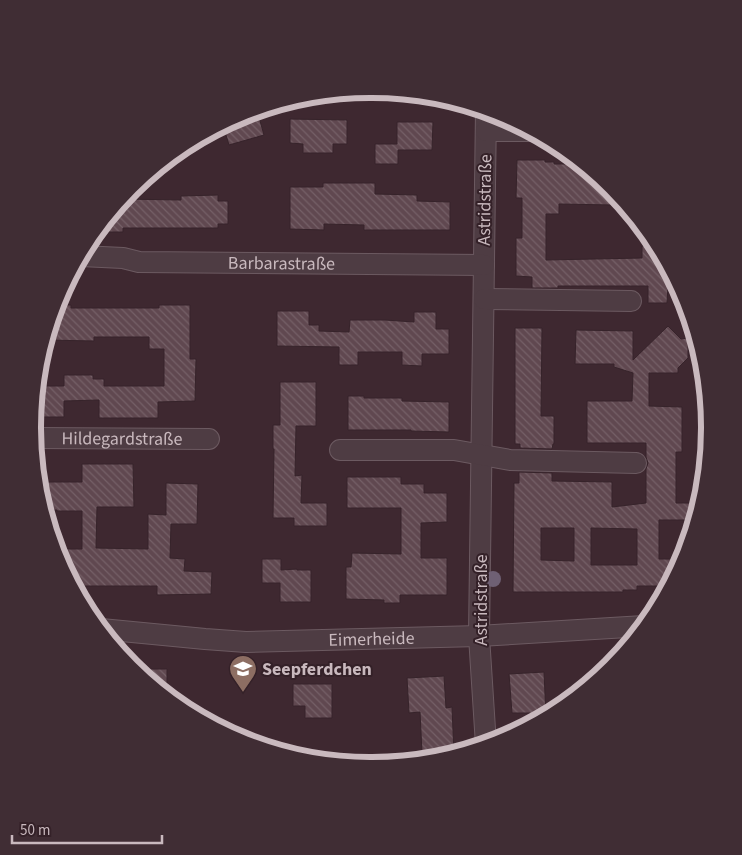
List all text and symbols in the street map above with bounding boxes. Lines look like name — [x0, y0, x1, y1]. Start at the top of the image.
street label: Astridstraße — [472, 154, 498, 246]
street label: Barbarastraße — [228, 250, 335, 276]
street label: Hildegardstraße — [61, 426, 183, 451]
street label: Astridstraße — [469, 554, 494, 646]
street label: Eimerheide — [328, 625, 415, 652]
school or university icon: Seepferdchen — [228, 654, 258, 693]
place label: Seepferdchen — [262, 657, 372, 682]
scale bar — [12, 812, 162, 844]
text: 50 m — [20, 820, 50, 841]

